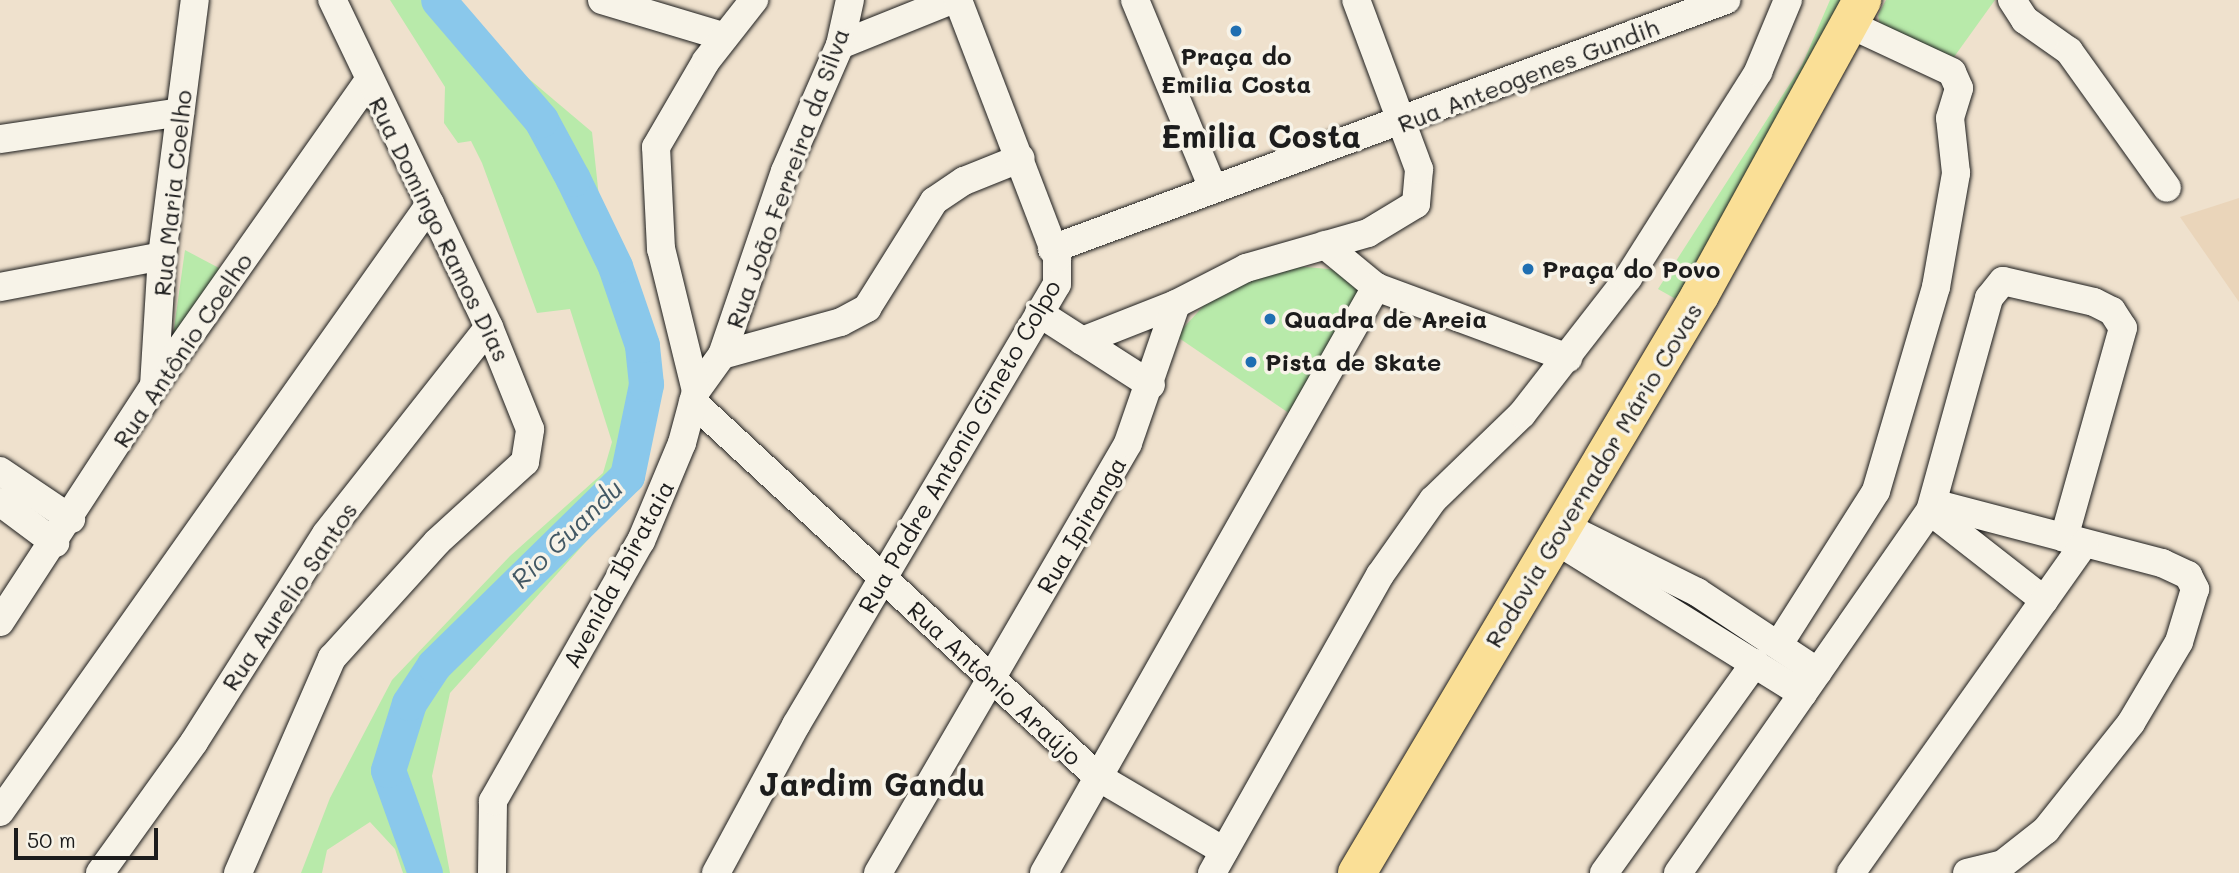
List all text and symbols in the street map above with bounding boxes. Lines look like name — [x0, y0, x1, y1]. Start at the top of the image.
street label: Rua Anteogenes Gundih — [1393, 12, 1663, 138]
marker: Praça do Emilia Costa — [1228, 23, 1244, 39]
street label: Rua João Ferreira da Silva — [719, 24, 855, 332]
place label: Praça do Emilia Costa — [1161, 42, 1311, 98]
street label: Rua Maria Coelho — [147, 88, 197, 298]
street label: Rua Domingo Ramos Dias — [363, 92, 517, 366]
district label: Emilia Costa — [1161, 116, 1361, 154]
street label: Rua Antônio Coelho — [106, 247, 258, 453]
place label: Praça do Povo — [1542, 255, 1720, 283]
marker: Praça do Povo — [1520, 261, 1536, 277]
street label: Rua Padre Antonio Gineto Colpo — [852, 274, 1066, 618]
street label: Rodovia Governador Mário Covas — [1478, 298, 1708, 652]
place label: Quadra de Areia — [1284, 305, 1487, 333]
marker: Quadra de Areia — [1262, 311, 1278, 327]
place label: Pista de Skate — [1265, 348, 1441, 376]
marker: Pista de Skate — [1243, 354, 1259, 370]
street label: Rua Ipiranga — [1030, 452, 1132, 598]
water label: Rio Guandu — [505, 473, 629, 595]
street label: Avenida Ibirataia — [556, 475, 680, 673]
street label: Rua Aurelio Santos — [215, 496, 363, 696]
street label: Rua Antônio Araújo — [902, 595, 1088, 771]
district label: Jardim Gandu — [759, 764, 985, 802]
scale bar — [18, 814, 161, 858]
text: 50 m — [27, 826, 76, 853]

